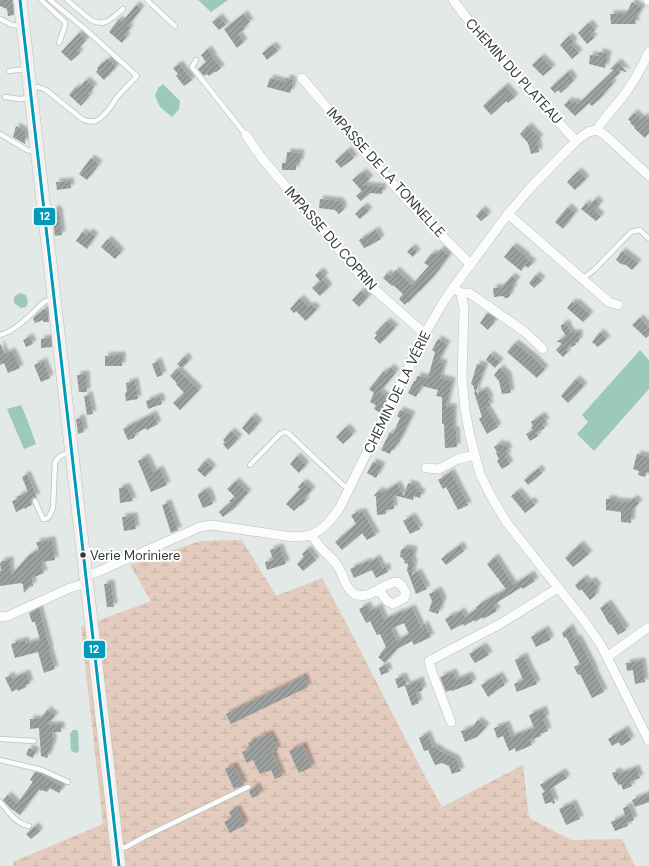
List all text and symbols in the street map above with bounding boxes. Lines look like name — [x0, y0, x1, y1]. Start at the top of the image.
street label: CHEMIN DU PLATEAU — [462, 14, 566, 128]
street label: IMPASSE DE LA TONNELLE — [323, 103, 449, 241]
street label: IMPASSE DU COPRIN — [281, 182, 381, 294]
line badge: 12 — [33, 207, 56, 226]
text: 12 — [40, 209, 50, 223]
street label: CHEMIN DE LA VÉRIE — [359, 328, 435, 456]
place label: Verie Moriniere — [90, 547, 181, 564]
marker: Verie Moriniere — [78, 550, 88, 560]
line badge: 12 — [83, 640, 106, 659]
text: 12 — [89, 642, 99, 656]

